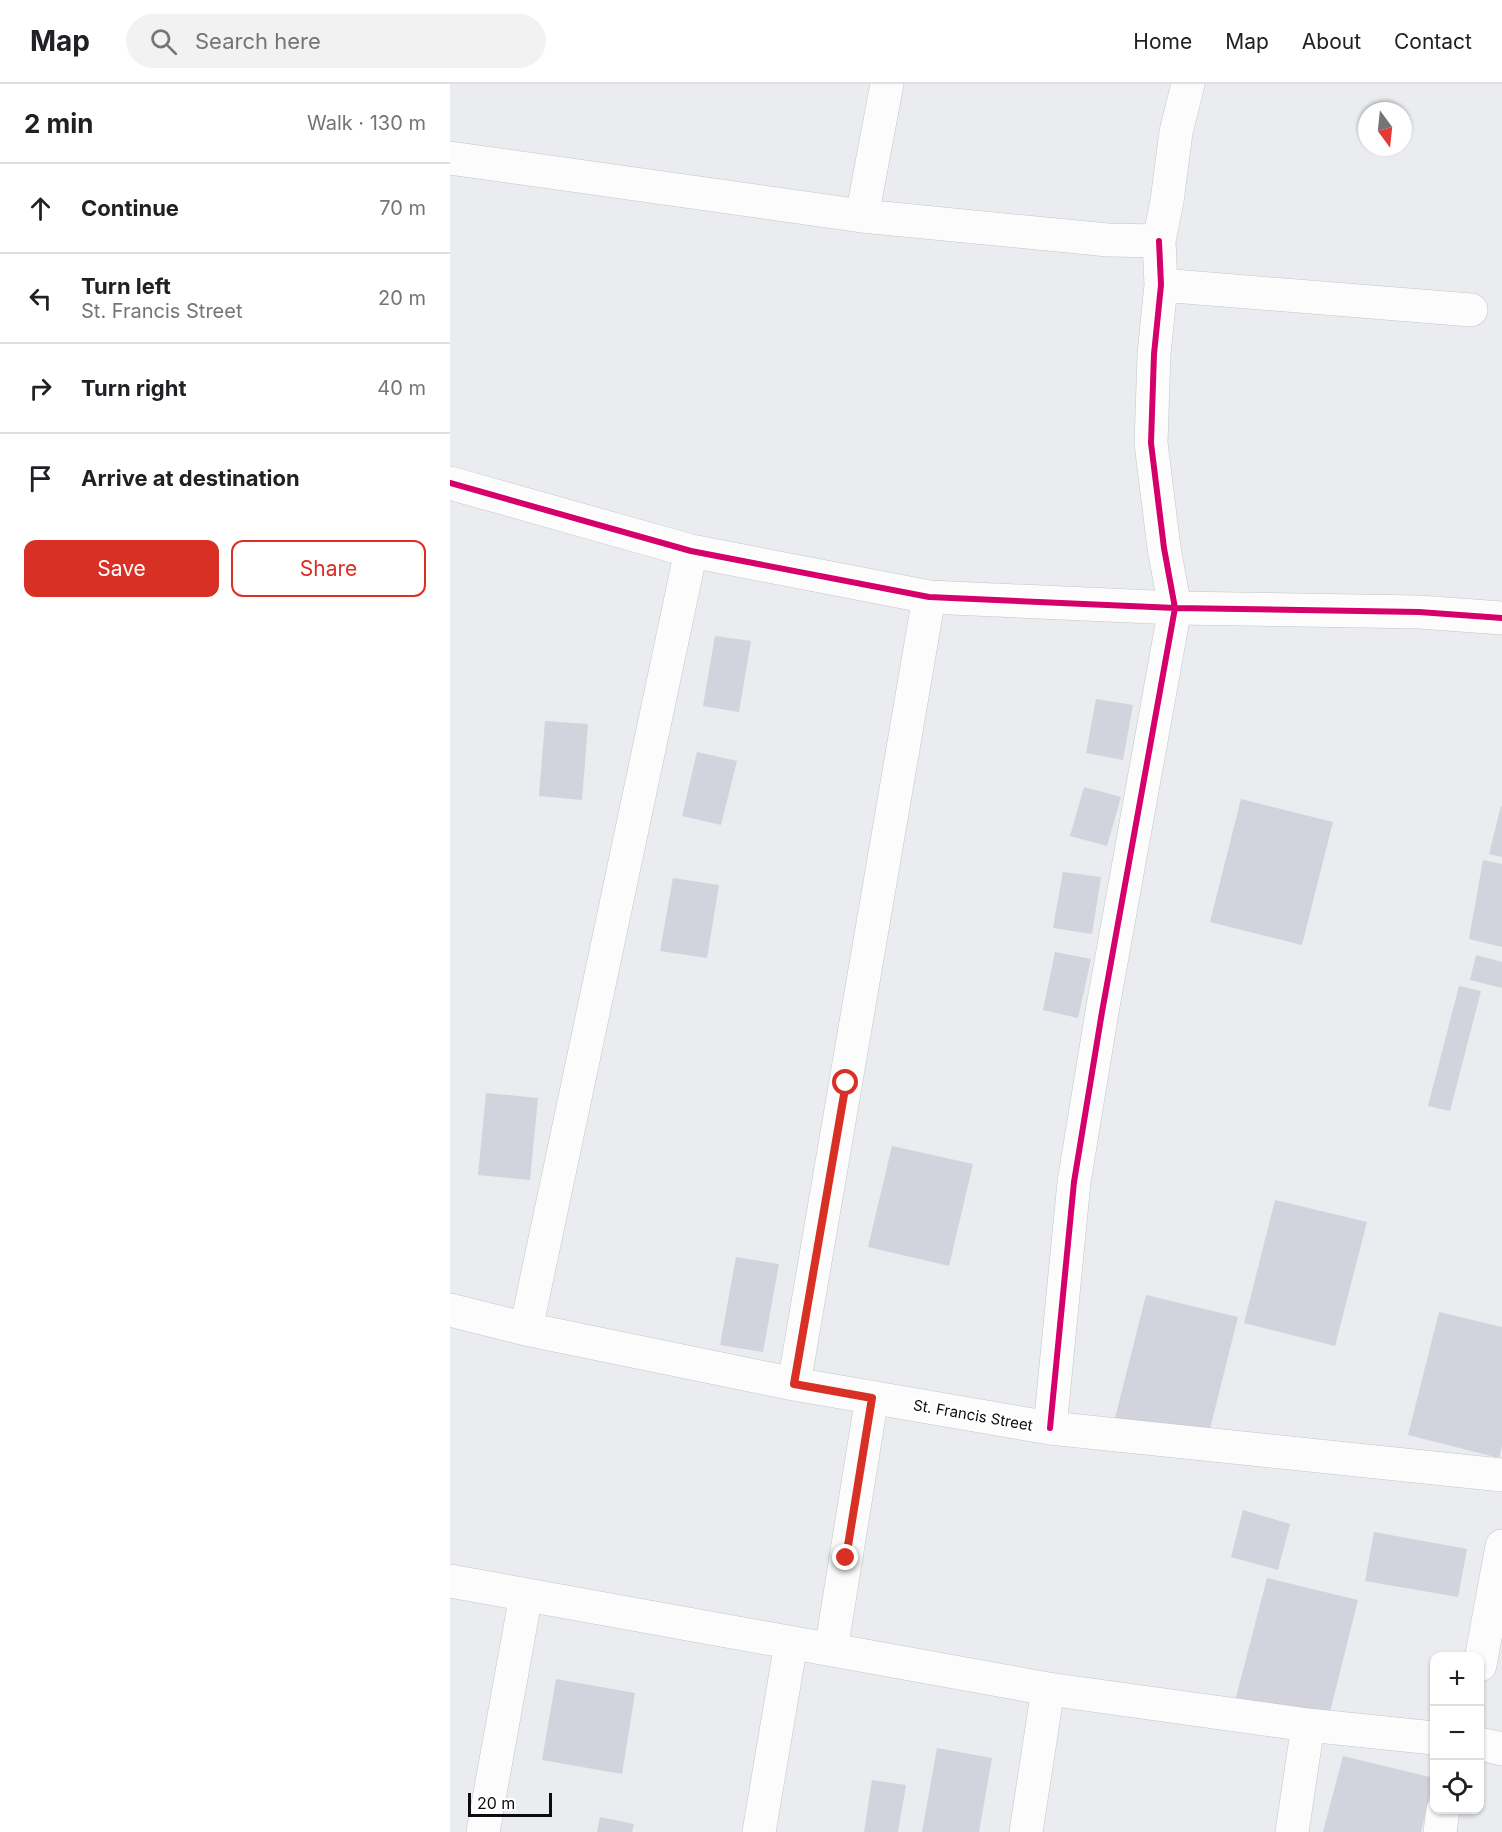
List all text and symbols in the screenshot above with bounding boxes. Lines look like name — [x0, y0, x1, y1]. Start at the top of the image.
search box — [126, 14, 546, 68]
text: Map — [30, 24, 90, 58]
icon: search — [147, 25, 180, 58]
text: Search here — [195, 28, 321, 54]
text: Home — [1133, 29, 1192, 54]
text: Map — [1225, 29, 1269, 54]
text: About — [1302, 29, 1361, 54]
text: Contact — [1394, 29, 1472, 54]
north arrow — [1358, 102, 1412, 156]
text: 2 min — [24, 108, 94, 139]
text: Walk · 130 m — [307, 111, 426, 135]
icon: ahead — [24, 192, 57, 225]
text: Continue — [81, 195, 179, 221]
text: 70 m — [379, 196, 426, 220]
text: Turn left — [81, 273, 171, 299]
icon: left — [24, 282, 57, 315]
text: 20 m — [378, 286, 426, 310]
text: St. Francis Street — [81, 299, 242, 323]
icon: right — [24, 372, 57, 405]
text: Turn right — [81, 375, 187, 401]
text: 40 m — [377, 376, 426, 400]
icon: arrive — [24, 462, 57, 495]
text: Arrive at destination — [81, 465, 300, 491]
button: Save — [24, 540, 219, 597]
button: Share — [231, 540, 426, 597]
route start — [832, 1069, 858, 1095]
street label: St. Francis Street — [912, 1395, 1034, 1435]
route end — [832, 1544, 858, 1570]
map controls — [1430, 1652, 1484, 1814]
button: + — [1430, 1652, 1484, 1706]
button: − — [1430, 1706, 1484, 1760]
button: locate — [1430, 1760, 1484, 1814]
scale bar — [468, 1790, 552, 1818]
text: 20 m — [477, 1793, 515, 1813]

